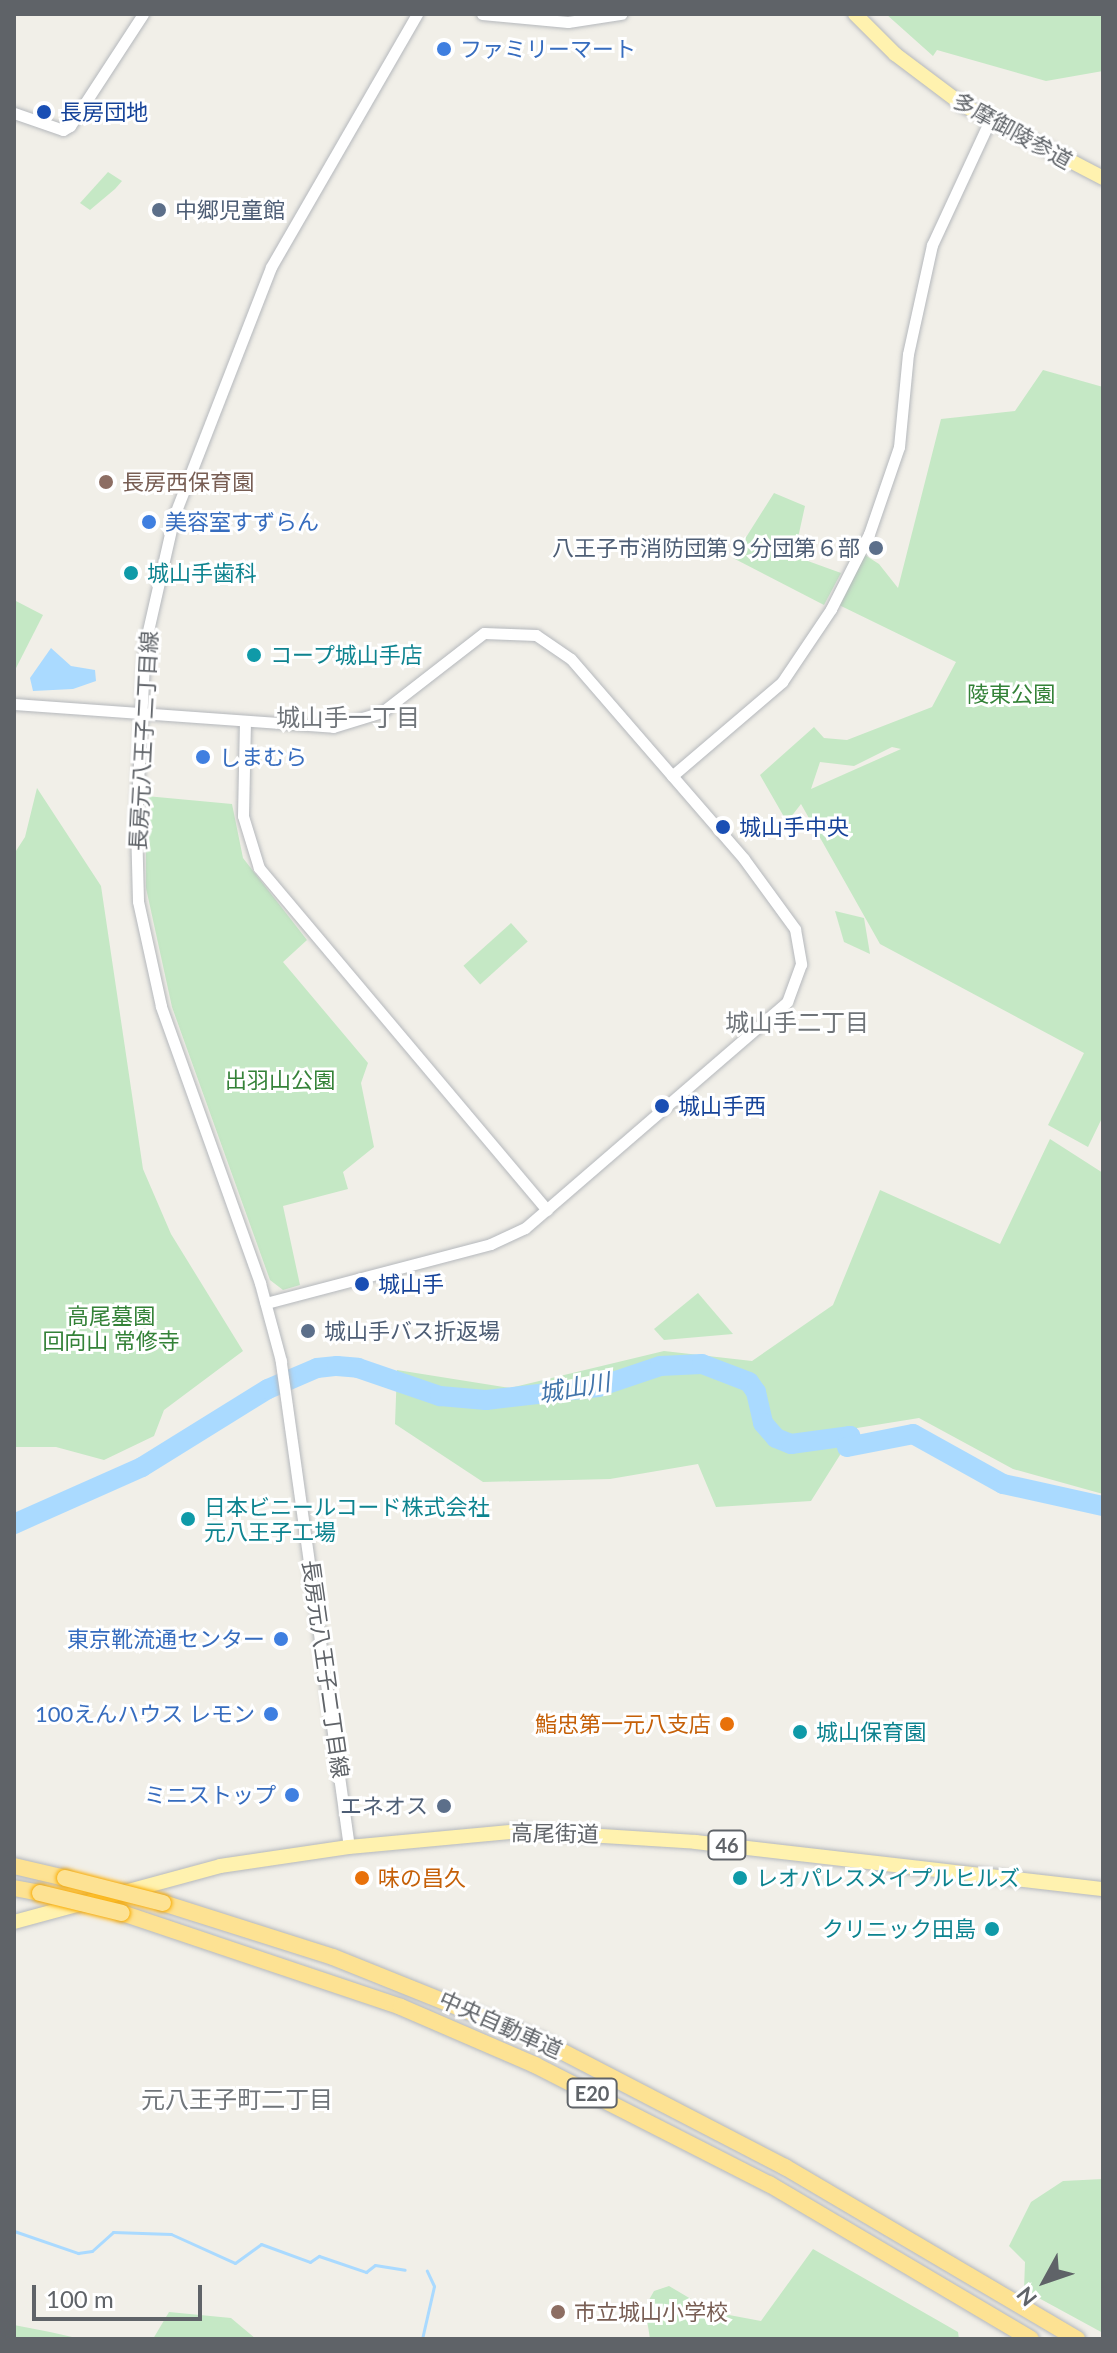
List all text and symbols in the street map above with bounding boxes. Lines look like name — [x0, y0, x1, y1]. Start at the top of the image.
place label: ファミリーマート — [460, 36, 636, 62]
marker: ファミリーマート — [435, 40, 453, 58]
street label: 多摩御陵参道 — [949, 86, 1077, 174]
place label: 長房団地 — [60, 99, 148, 125]
marker: 長房団地 — [35, 103, 53, 121]
place label: 中郷児童館 — [175, 197, 285, 223]
marker: 中郷児童館 — [150, 201, 168, 219]
place label: 長房西保育園 — [122, 469, 254, 495]
marker: 長房西保育園 — [97, 473, 115, 491]
place label: 美容室すずらん — [165, 509, 319, 535]
marker: 美容室すずらん — [140, 513, 158, 531]
place label: 八王子市消防団第９分団第６部 — [552, 535, 860, 561]
marker: 八王子市消防団第９分団第６部 — [867, 539, 885, 557]
place label: 城山手歯科 — [147, 560, 257, 586]
marker: 城山手歯科 — [122, 564, 140, 582]
street label: 長房元八王子二丁目線 — [124, 630, 162, 852]
place label: コープ城山手店 — [270, 642, 424, 668]
marker: コープ城山手店 — [245, 646, 263, 664]
park label: 陵東公園 — [967, 681, 1055, 707]
district label: 城山手一丁目 — [276, 703, 420, 731]
place label: しまむら — [219, 744, 307, 770]
marker: しまむら — [194, 748, 212, 766]
place label: 城山手中央 — [739, 814, 849, 840]
marker: 城山手中央 — [714, 818, 732, 836]
district label: 城山手二丁目 — [725, 1008, 869, 1036]
park label: 出羽山公園 — [225, 1067, 335, 1093]
place label: 城山手西 — [678, 1093, 766, 1119]
marker: 城山手西 — [653, 1097, 671, 1115]
place label: 城山手 — [378, 1271, 444, 1297]
marker: 城山手 — [353, 1275, 371, 1293]
park label: 高尾墓園 回向山 常修寺 — [42, 1302, 180, 1354]
place label: 城山手バス折返場 — [324, 1318, 500, 1344]
marker: 城山手バス折返場 — [299, 1322, 317, 1340]
water label: 城山川 — [536, 1367, 612, 1407]
place label: 日本ビニールコード株式会社 元八王子工場 — [204, 1493, 490, 1544]
marker: 日本ビニールコード株式会社 元八王子工場 — [179, 1510, 197, 1528]
street label: 長房元八王子二丁目線 — [298, 1558, 354, 1780]
place label: 東京靴流通センター — [67, 1626, 265, 1652]
marker: 東京靴流通センター — [272, 1630, 290, 1648]
place label: 100えんハウス レモン — [35, 1701, 255, 1727]
marker: 100えんハウス レモン — [262, 1705, 280, 1723]
place label: 鮨忠第一元八支店 — [535, 1711, 711, 1737]
marker: 鮨忠第一元八支店 — [718, 1715, 736, 1733]
place label: 城山保育園 — [816, 1719, 926, 1745]
marker: 城山保育園 — [791, 1723, 809, 1741]
place label: ミニストップ — [144, 1782, 276, 1808]
marker: ミニストップ — [283, 1786, 301, 1804]
place label: エネオス — [340, 1793, 428, 1819]
marker: エネオス — [435, 1797, 453, 1815]
street label: 高尾街道 — [511, 1819, 599, 1847]
road number: 46 — [707, 1829, 747, 1861]
place label: 味の昌久 — [378, 1865, 466, 1891]
place label: レオパレスメイプルヒルズ — [756, 1865, 1020, 1891]
marker: 味の昌久 — [353, 1869, 371, 1887]
marker: レオパレスメイプルヒルズ — [731, 1869, 749, 1887]
place label: クリニック田島 — [822, 1916, 976, 1942]
marker: クリニック田島 — [983, 1920, 1001, 1938]
street label: 中央自動車道 — [435, 1985, 567, 2063]
road number: E20 — [566, 2077, 618, 2109]
district label: 元八王子町二丁目 — [141, 2085, 333, 2113]
north arrow — [1005, 2241, 1085, 2321]
scale bar — [36, 2269, 206, 2319]
text: N — [1010, 2282, 1042, 2312]
text: 100 m — [46, 2284, 114, 2313]
place label: 市立城山小学校 — [574, 2299, 728, 2325]
marker: 市立城山小学校 — [549, 2303, 567, 2321]

